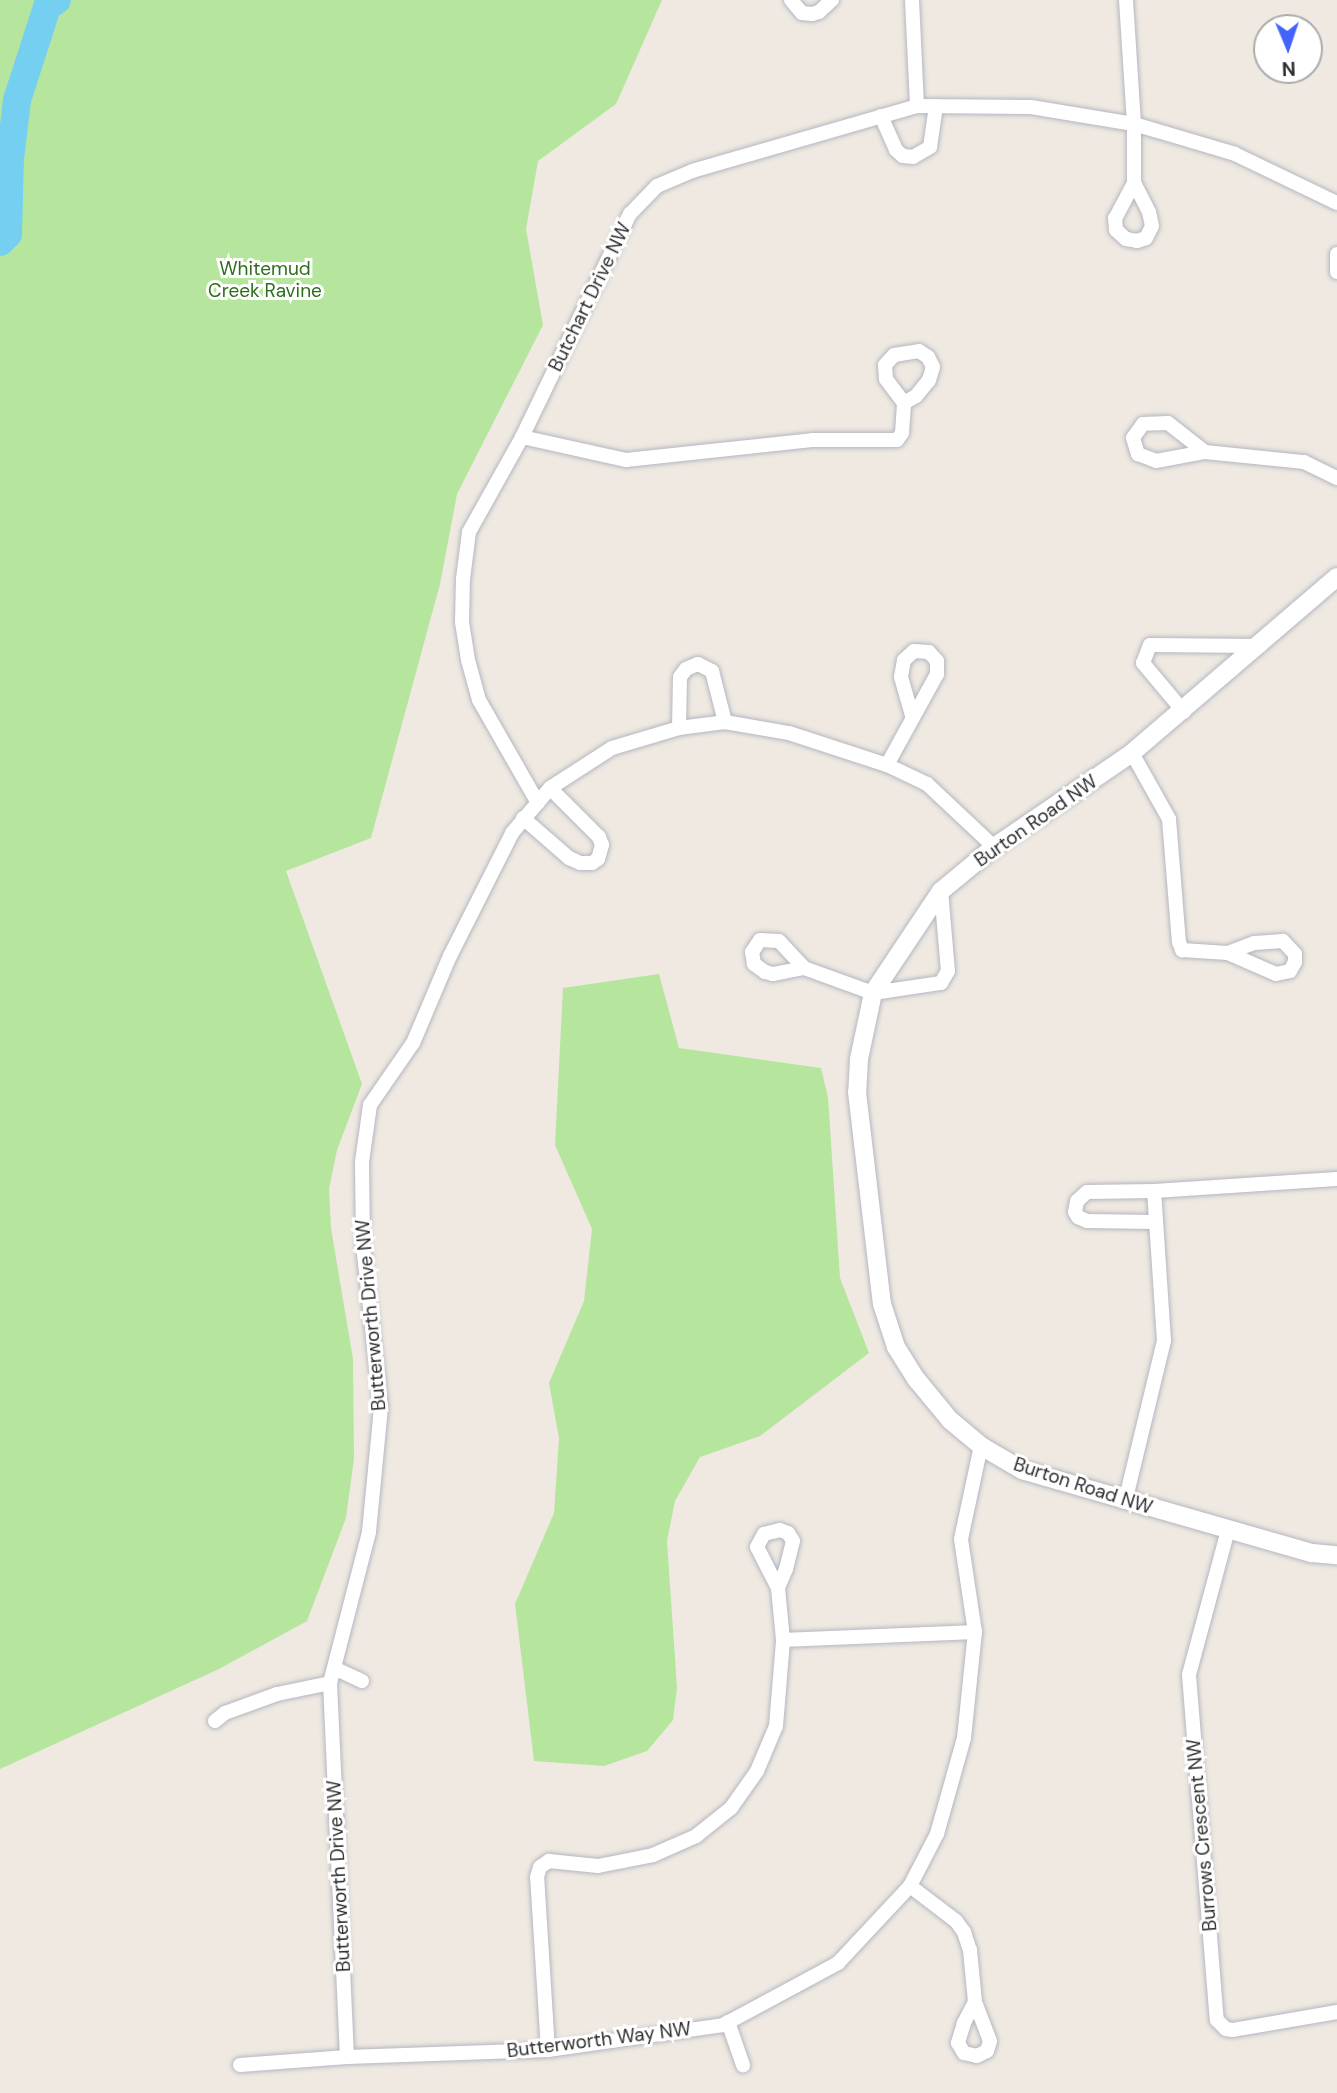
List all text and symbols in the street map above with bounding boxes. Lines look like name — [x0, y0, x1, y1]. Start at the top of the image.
north arrow — [1253, 14, 1323, 84]
text: N — [1281, 56, 1296, 81]
street label: Butchart Drive NW — [544, 219, 636, 375]
park label: Whitemud Creek Ravine — [208, 258, 322, 302]
street label: Burton Road NW — [970, 770, 1102, 872]
street label: Butterworth Drive NW — [351, 1218, 391, 1412]
street label: Burton Road NW — [1011, 1453, 1155, 1519]
street label: Burrows Crescent NW — [1182, 1738, 1222, 1932]
street label: Butterworth Drive NW — [323, 1779, 355, 1973]
street label: Butterworth Way NW — [506, 2017, 692, 2063]

